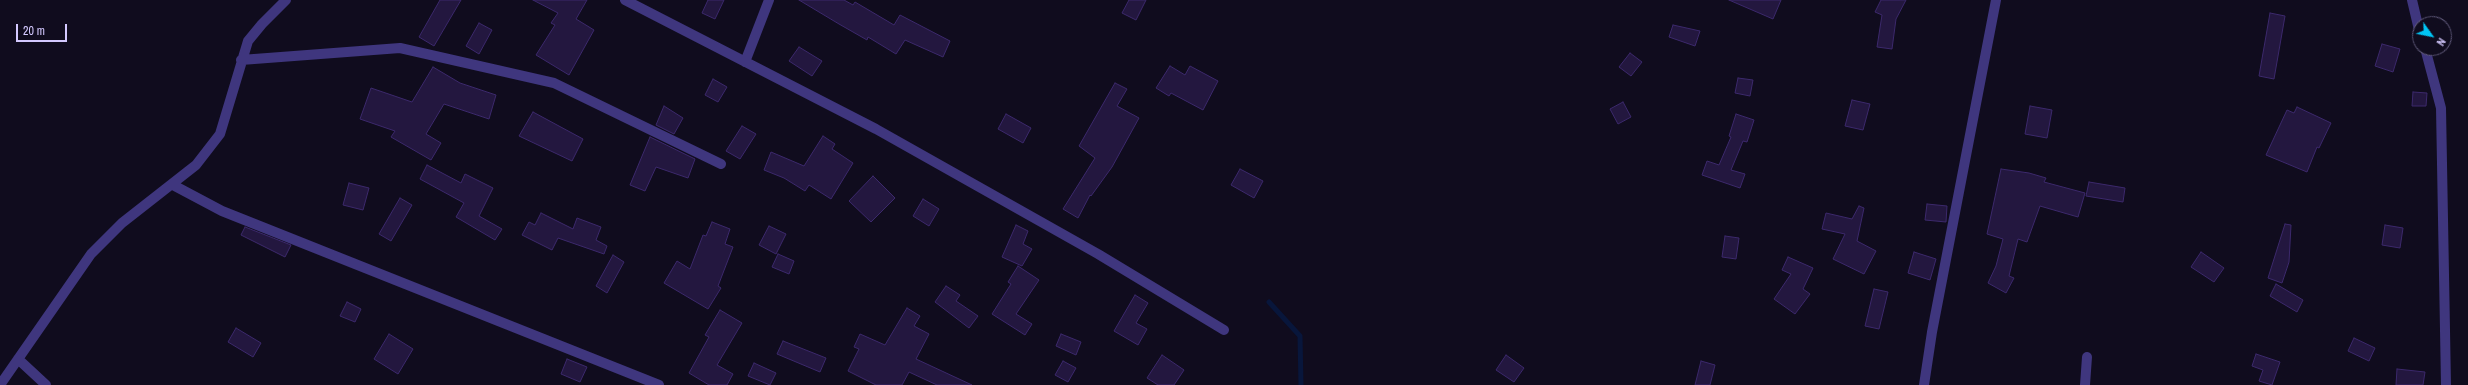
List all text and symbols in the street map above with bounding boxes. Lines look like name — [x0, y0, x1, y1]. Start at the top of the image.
scale bar — [18, 16, 69, 42]
north arrow — [2412, 16, 2452, 56]
text: 20 m — [23, 23, 45, 39]
text: N — [2434, 35, 2449, 49]

